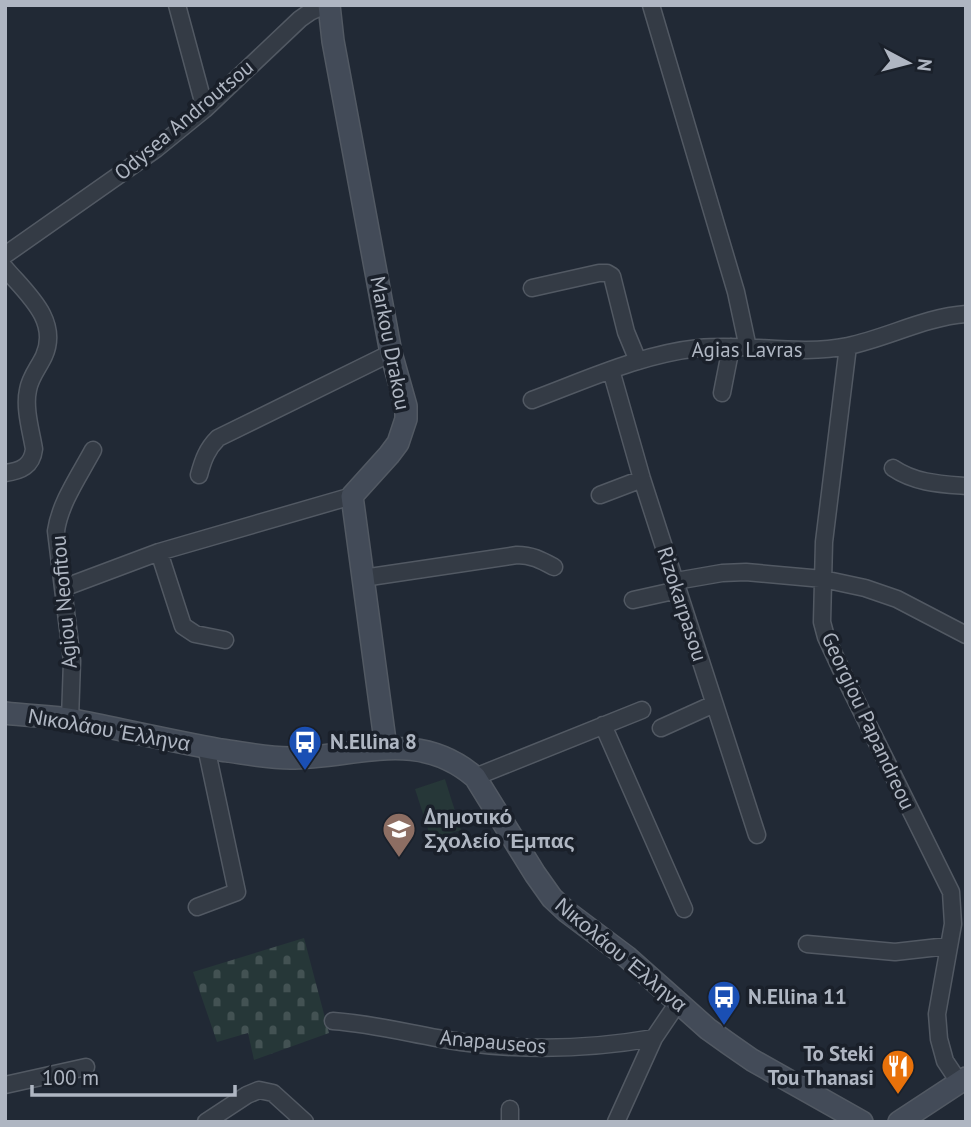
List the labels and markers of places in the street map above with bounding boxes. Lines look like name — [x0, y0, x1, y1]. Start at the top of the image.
bus stop icon: N.Ellina 8 — [286, 723, 324, 772]
place label: N.Ellina 8 — [330, 728, 417, 755]
place label: Δημοτικό Σχολείο Έμπας — [424, 803, 575, 854]
school or university icon: Δημοτικό Σχολείο Έμπας — [380, 810, 418, 859]
bus stop icon: N.Ellina 11 — [705, 978, 743, 1027]
place label: N.Ellina 11 — [748, 983, 847, 1010]
place label: To Steki Tou Thanasi — [767, 1040, 874, 1091]
restaurant icon: To Steki Tou Thanasi — [879, 1047, 917, 1096]

